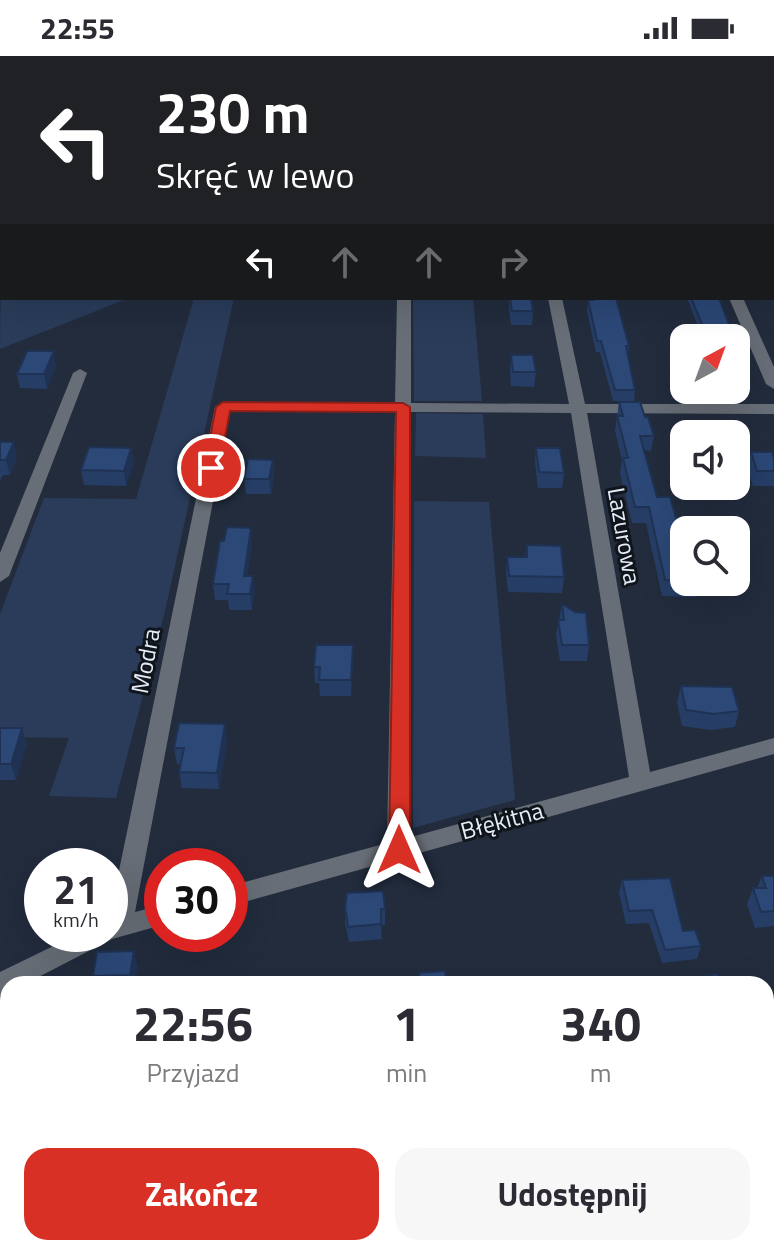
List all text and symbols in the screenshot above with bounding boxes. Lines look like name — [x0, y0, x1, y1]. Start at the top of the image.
text: 22:55 — [40, 5, 115, 51]
text: 230 m — [156, 70, 309, 155]
icon: left — [24, 88, 128, 192]
text: Skręć w lewo — [156, 147, 355, 202]
icon: left — [239, 240, 283, 284]
icon: ahead — [323, 240, 367, 284]
icon: ahead — [407, 240, 451, 284]
icon: right — [491, 240, 535, 284]
north arrow — [670, 324, 750, 404]
map controls — [670, 324, 750, 596]
button: sound — [670, 420, 750, 500]
pin — [177, 434, 245, 502]
icon: arrive — [189, 446, 233, 490]
street label: Lazurowa — [599, 484, 651, 587]
button: search — [670, 516, 750, 596]
street label: Modra — [121, 625, 169, 697]
street label: Błękitna — [456, 792, 547, 848]
position arrow — [357, 808, 441, 892]
speed limit sign: 30 — [144, 848, 248, 952]
text: 21 — [54, 859, 98, 920]
text: km/h — [53, 904, 99, 935]
text: 22:56 — [133, 987, 253, 1060]
text: 1 — [393, 987, 420, 1060]
text: 340 — [560, 987, 641, 1060]
text: Przyjazd — [146, 1053, 239, 1092]
text: min — [386, 1053, 427, 1092]
text: m — [590, 1053, 612, 1092]
button: Zakończ — [24, 1148, 379, 1240]
button: Udostępnij — [395, 1148, 750, 1240]

